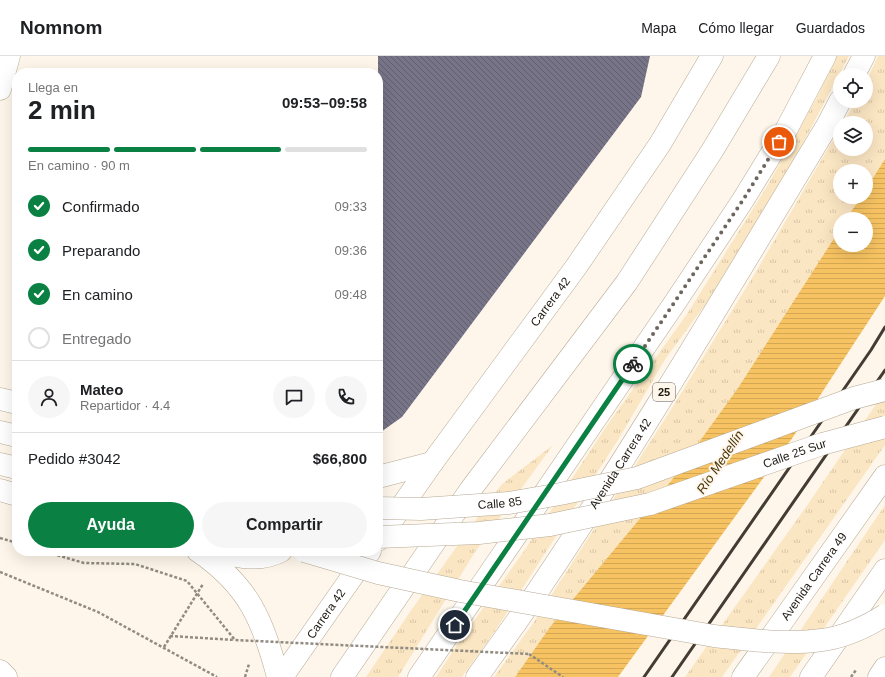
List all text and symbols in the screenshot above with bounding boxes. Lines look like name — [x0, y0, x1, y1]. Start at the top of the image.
text: Nomnom — [20, 17, 102, 38]
text: Mapa — [641, 20, 676, 36]
text: Cómo llegar — [698, 20, 774, 36]
text: Guardados — [796, 20, 865, 36]
map controls — [833, 68, 873, 252]
button: locate — [833, 68, 873, 108]
text: Llega en — [28, 80, 78, 95]
text: 09:53–09:58 — [282, 94, 367, 111]
text: 2 min — [28, 95, 96, 125]
button: layers — [833, 116, 873, 156]
pin — [762, 125, 796, 159]
icon: bag — [768, 131, 790, 153]
text: En camino · 90 m — [28, 158, 130, 173]
button: + — [833, 164, 873, 204]
icon: check — [28, 195, 50, 217]
text: Confirmado — [62, 198, 140, 215]
text: 09:33 — [334, 199, 367, 214]
button: − — [833, 212, 873, 252]
icon: check — [28, 239, 50, 261]
text: Preparando — [62, 242, 140, 259]
text: 09:36 — [334, 243, 367, 258]
street label: Carrera 42 — [528, 274, 573, 329]
icon: check — [28, 283, 50, 305]
text: En camino — [62, 286, 133, 303]
text: 09:48 — [334, 287, 367, 302]
text: Entregado — [62, 330, 131, 347]
courier — [613, 344, 653, 384]
icon: bike — [622, 353, 644, 375]
button: person — [28, 376, 70, 418]
button: chat — [273, 376, 315, 418]
button: phone — [325, 376, 367, 418]
text: Mateo — [80, 381, 123, 398]
road number: 25 — [653, 383, 675, 401]
text: Repartidor · 4.4 — [80, 398, 170, 413]
street label: Avenida Carrera 42 — [587, 416, 654, 511]
water label: Río Medellín — [693, 428, 747, 496]
street label: Calle 25 Sur — [761, 436, 828, 471]
text: Pedido #3042 — [28, 450, 121, 467]
text: $66,800 — [313, 450, 367, 467]
street label: Calle 85 — [477, 494, 523, 512]
button: Ayuda — [28, 502, 194, 548]
button: Compartir — [202, 502, 367, 548]
street label: Avenida Carrera 49 — [778, 530, 850, 623]
street label: Carrera 42 — [304, 586, 348, 641]
pin — [438, 608, 472, 642]
icon: home — [444, 614, 466, 636]

